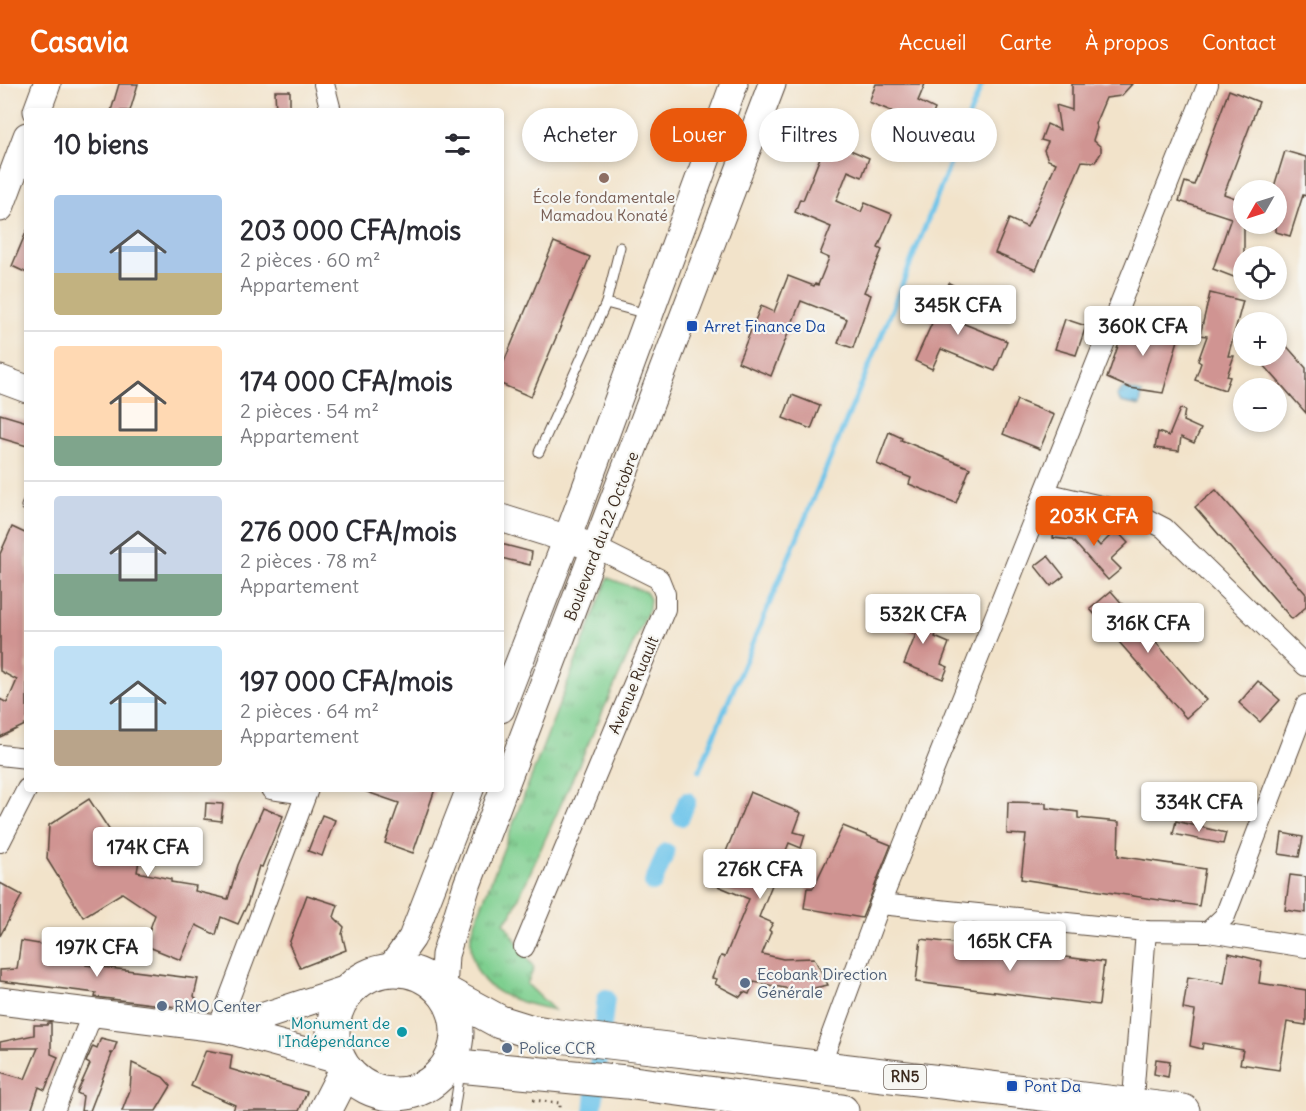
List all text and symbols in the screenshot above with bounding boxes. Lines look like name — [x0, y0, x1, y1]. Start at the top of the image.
text: Casavia — [30, 24, 129, 60]
text: Accueil — [899, 29, 967, 56]
text: Carte — [1000, 29, 1052, 56]
text: À propos — [1085, 29, 1169, 56]
text: Contact — [1202, 29, 1276, 56]
chip: Acheter — [522, 108, 638, 162]
chip: Louer — [650, 108, 747, 162]
chip: Filtres — [759, 108, 859, 162]
chip: Nouveau — [871, 108, 997, 162]
text: 10 biens — [54, 128, 149, 161]
icon: filters — [441, 128, 474, 161]
marker: École fondamentale Mamadou Konaté — [597, 171, 611, 185]
north arrow — [1233, 180, 1287, 234]
map controls — [1233, 180, 1287, 432]
place label: École fondamentale Mamadou Konaté — [533, 187, 675, 225]
text: 203 000 CFA/mois — [240, 214, 461, 247]
icon: home — [102, 219, 174, 291]
button: locate — [1233, 246, 1287, 300]
text: 2 pièces · 60 m² — [240, 247, 381, 272]
text: Appartement — [240, 272, 359, 297]
pin: 345K CFA — [896, 285, 1020, 336]
text: 345K CFA — [914, 292, 1002, 317]
pin: 360K CFA — [1081, 306, 1205, 357]
button: + — [1233, 312, 1287, 366]
text: 360K CFA — [1098, 313, 1188, 338]
place label: Arret Finance Da — [704, 316, 826, 336]
marker: Arret Finance Da — [685, 319, 699, 333]
text: 174 000 CFA/mois — [240, 365, 453, 398]
icon: home — [102, 370, 174, 442]
button: − — [1233, 378, 1287, 432]
text: 2 pièces · 54 m² — [240, 398, 379, 423]
text: Appartement — [240, 423, 359, 448]
street label: Boulevard du 22 Octobre — [559, 449, 643, 623]
pin: 203K CFA — [1032, 496, 1156, 547]
text: 203K CFA — [1050, 503, 1138, 528]
text: 276 000 CFA/mois — [240, 515, 457, 548]
icon: home — [102, 520, 174, 592]
text: 2 pièces · 78 m² — [240, 548, 377, 573]
text: Appartement — [240, 573, 359, 598]
pin: 532K CFA — [861, 594, 985, 645]
text: 532K CFA — [879, 601, 967, 626]
pin: 316K CFA — [1086, 603, 1210, 654]
text: 316K CFA — [1106, 610, 1190, 635]
street label: Avenue Ruault — [603, 633, 663, 737]
text: 197 000 CFA/mois — [240, 665, 453, 698]
icon: home — [102, 670, 174, 742]
text: 2 pièces · 64 m² — [240, 698, 379, 723]
text: Appartement — [240, 723, 359, 748]
pin: 334K CFA — [1137, 782, 1261, 833]
text: 334K CFA — [1155, 789, 1243, 814]
pin: 174K CFA — [86, 827, 210, 878]
text: 174K CFA — [107, 834, 189, 859]
pin: 276K CFA — [698, 849, 822, 900]
text: 276K CFA — [717, 856, 803, 881]
pin: 165K CFA — [948, 921, 1072, 972]
pin: 197K CFA — [35, 927, 159, 978]
text: 165K CFA — [968, 928, 1052, 953]
text: 197K CFA — [56, 934, 138, 959]
place label: Ecobank Direction Générale — [757, 964, 887, 1002]
marker: Ecobank Direction Générale — [738, 976, 752, 990]
place label: RMO Center — [174, 996, 262, 1016]
marker: RMO Center — [155, 999, 169, 1013]
place label: Monument de l'Indépendance — [278, 1013, 390, 1051]
marker: Monument de l'Indépendance — [395, 1025, 409, 1039]
place label: Police CCR — [519, 1038, 596, 1058]
marker: Police CCR — [500, 1041, 514, 1055]
road number: RN5 — [884, 1065, 926, 1089]
place label: Pont Da — [1024, 1076, 1081, 1096]
marker: Pont Da — [1005, 1079, 1019, 1093]

